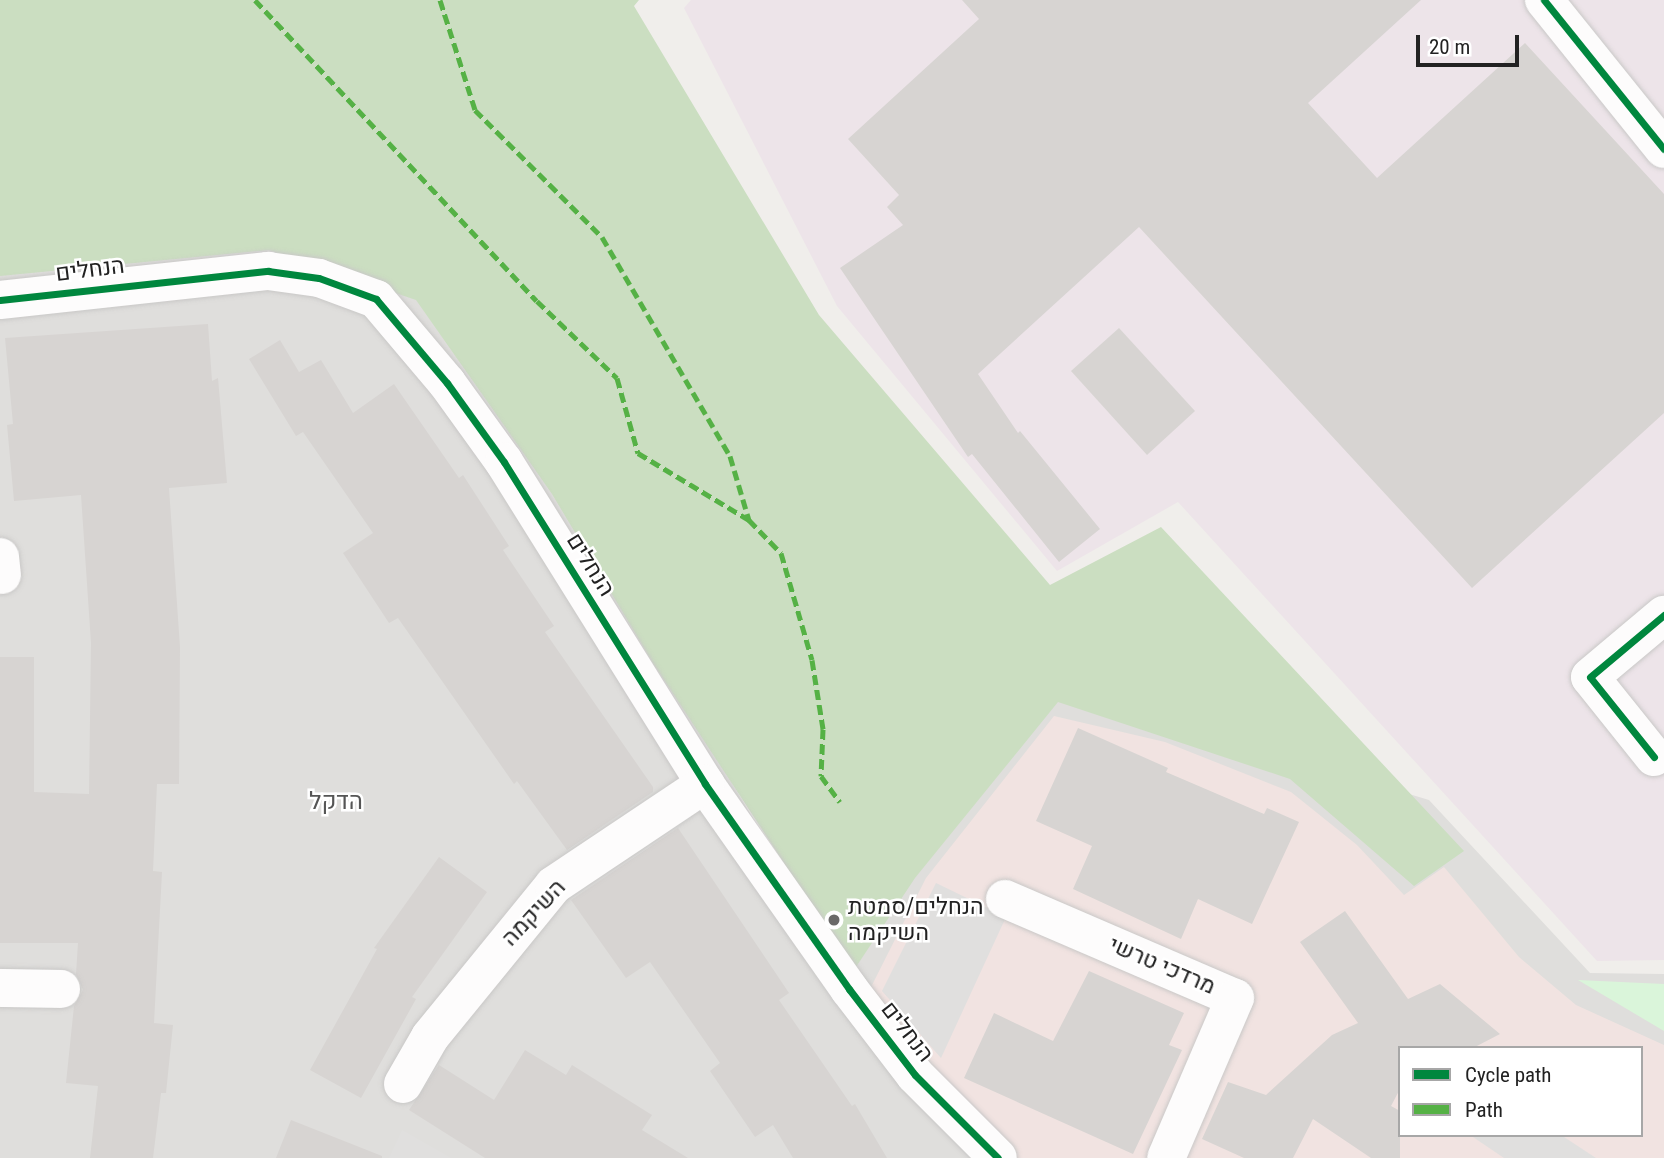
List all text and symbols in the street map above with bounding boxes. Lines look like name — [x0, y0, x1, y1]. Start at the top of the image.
scale bar — [1419, 21, 1522, 65]
text: 20 m — [1429, 35, 1470, 59]
street label: הנחלים — [54, 252, 126, 288]
street label: הנחלים — [560, 528, 620, 602]
district label: הדקל — [309, 788, 363, 816]
street label: השיקמה — [496, 874, 572, 952]
place label: הנחלים/סמטת השיקמה — [848, 893, 984, 947]
marker: הנחלים/סמטת השיקמה — [826, 912, 842, 928]
street label: מרדכי טרשי — [1105, 931, 1219, 1001]
street label: הנחלים — [875, 996, 939, 1068]
legend — [1398, 1046, 1643, 1137]
text: Cycle path — [1465, 1063, 1551, 1087]
text: Path — [1465, 1098, 1503, 1122]

